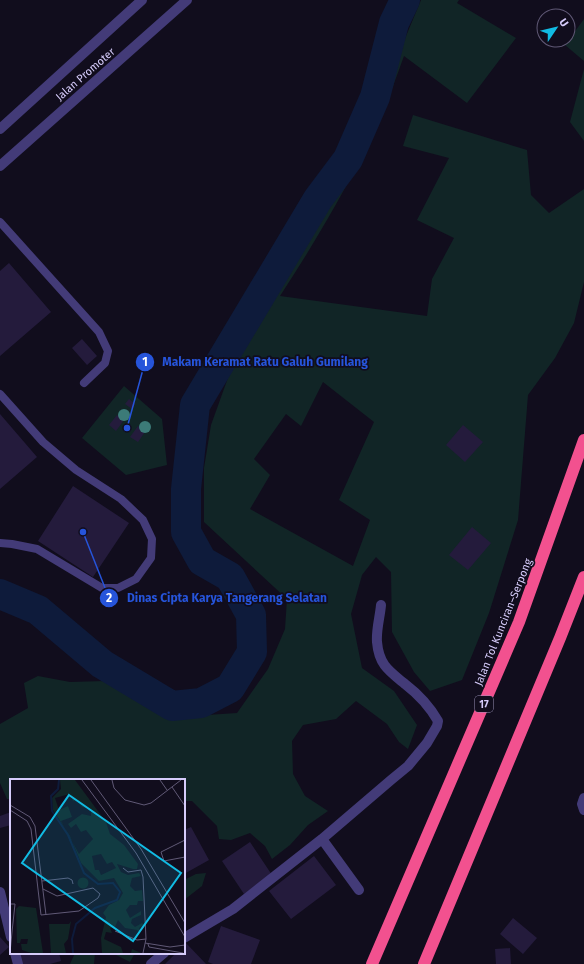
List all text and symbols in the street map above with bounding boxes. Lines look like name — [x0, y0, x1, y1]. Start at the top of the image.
north arrow — [536, 8, 576, 48]
text: U — [556, 16, 571, 29]
street label: Jalan Promoter — [53, 45, 118, 104]
callout: Makam Keramat Ratu Galuh Gumilang — [135, 350, 376, 374]
text: 1 — [142, 355, 148, 369]
text: Makam Keramat Ratu Galuh Gumilang — [162, 355, 368, 369]
street label: Jalan Tol Kunciran–Serpong — [472, 556, 535, 688]
callout: Dinas Cipta Karya Tangerang Selatan — [99, 586, 335, 610]
text: 2 — [106, 591, 112, 605]
text: Dinas Cipta Karya Tangerang Selatan — [127, 591, 327, 605]
road number: 17 — [475, 696, 493, 712]
inset map — [10, 779, 185, 954]

